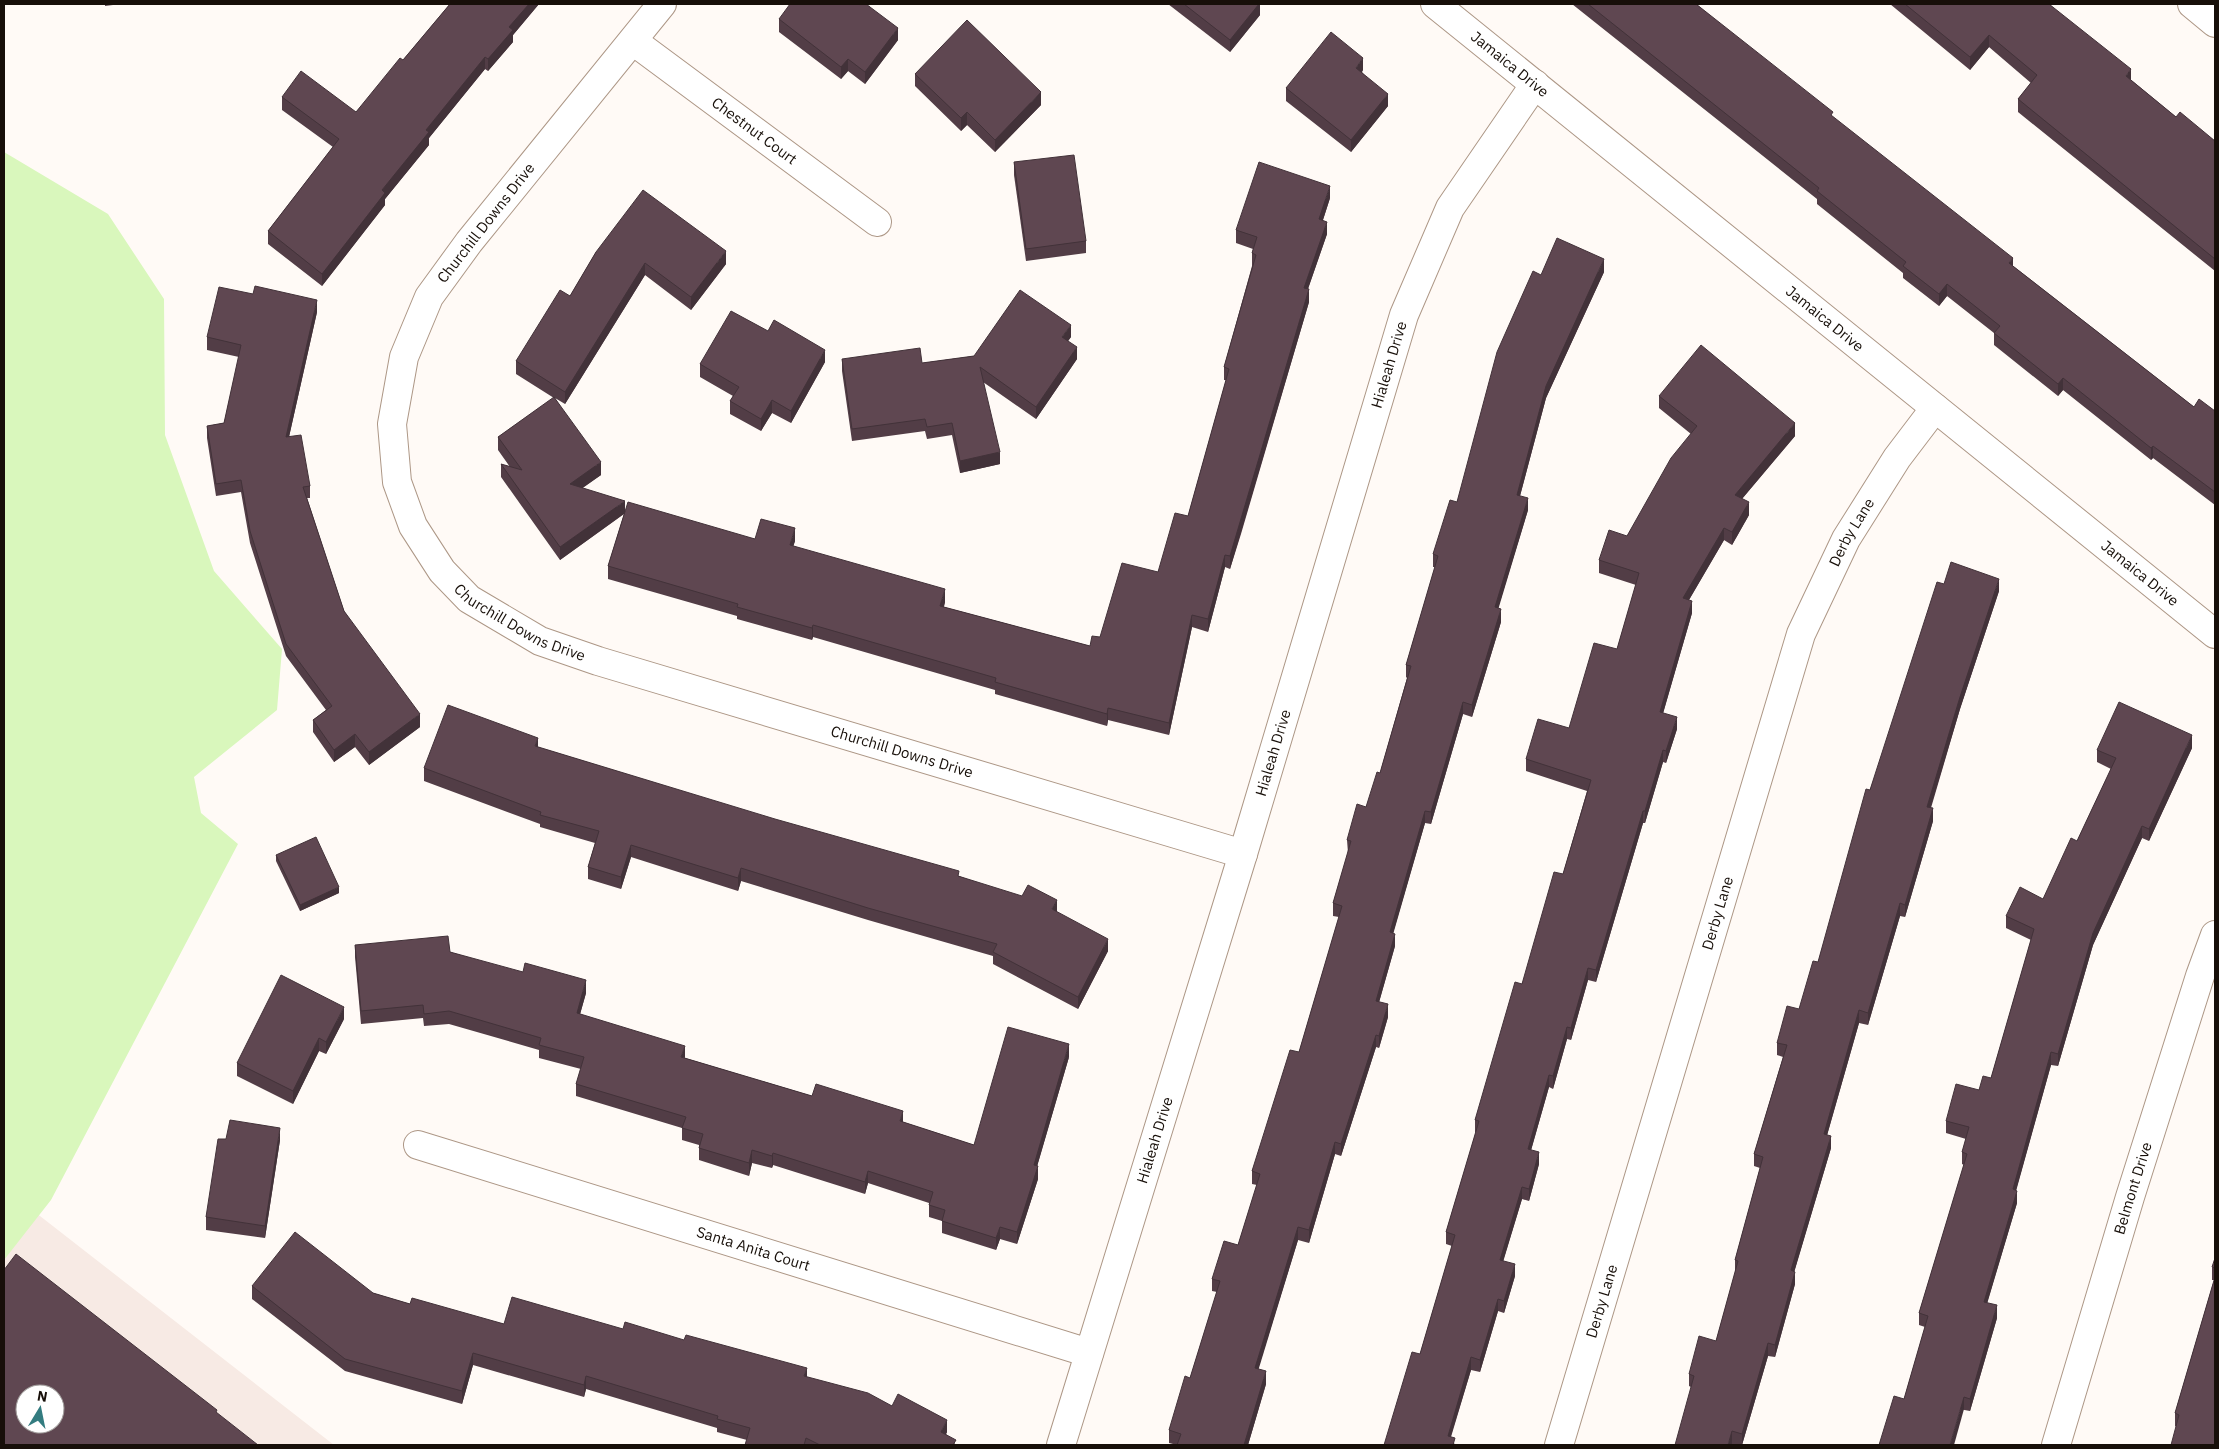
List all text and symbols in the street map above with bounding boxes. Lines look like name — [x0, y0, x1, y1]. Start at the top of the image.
street label: Jamaica Drive — [1467, 27, 1553, 101]
street label: Chestnut Court — [708, 93, 801, 168]
street label: Churchill Downs Drive — [433, 159, 538, 287]
street label: Jamaica Drive — [1782, 281, 1868, 356]
street label: Hialeah Drive — [1367, 319, 1411, 410]
street label: Derby Lane — [1824, 494, 1878, 569]
street label: Jamaica Drive — [2097, 536, 2183, 610]
street label: Churchill Downs Drive — [450, 579, 588, 665]
street label: Hialeah Drive — [1251, 707, 1295, 798]
street label: Churchill Downs Drive — [829, 721, 975, 782]
street label: Derby Lane — [1697, 874, 1737, 952]
street label: Hialeah Drive — [1132, 1094, 1177, 1186]
street label: Belmont Drive — [2109, 1140, 2156, 1237]
street label: Santa Anita Court — [694, 1222, 813, 1275]
street label: Derby Lane — [1581, 1262, 1621, 1340]
north arrow — [15, 1384, 65, 1434]
text: N — [36, 1386, 49, 1406]

